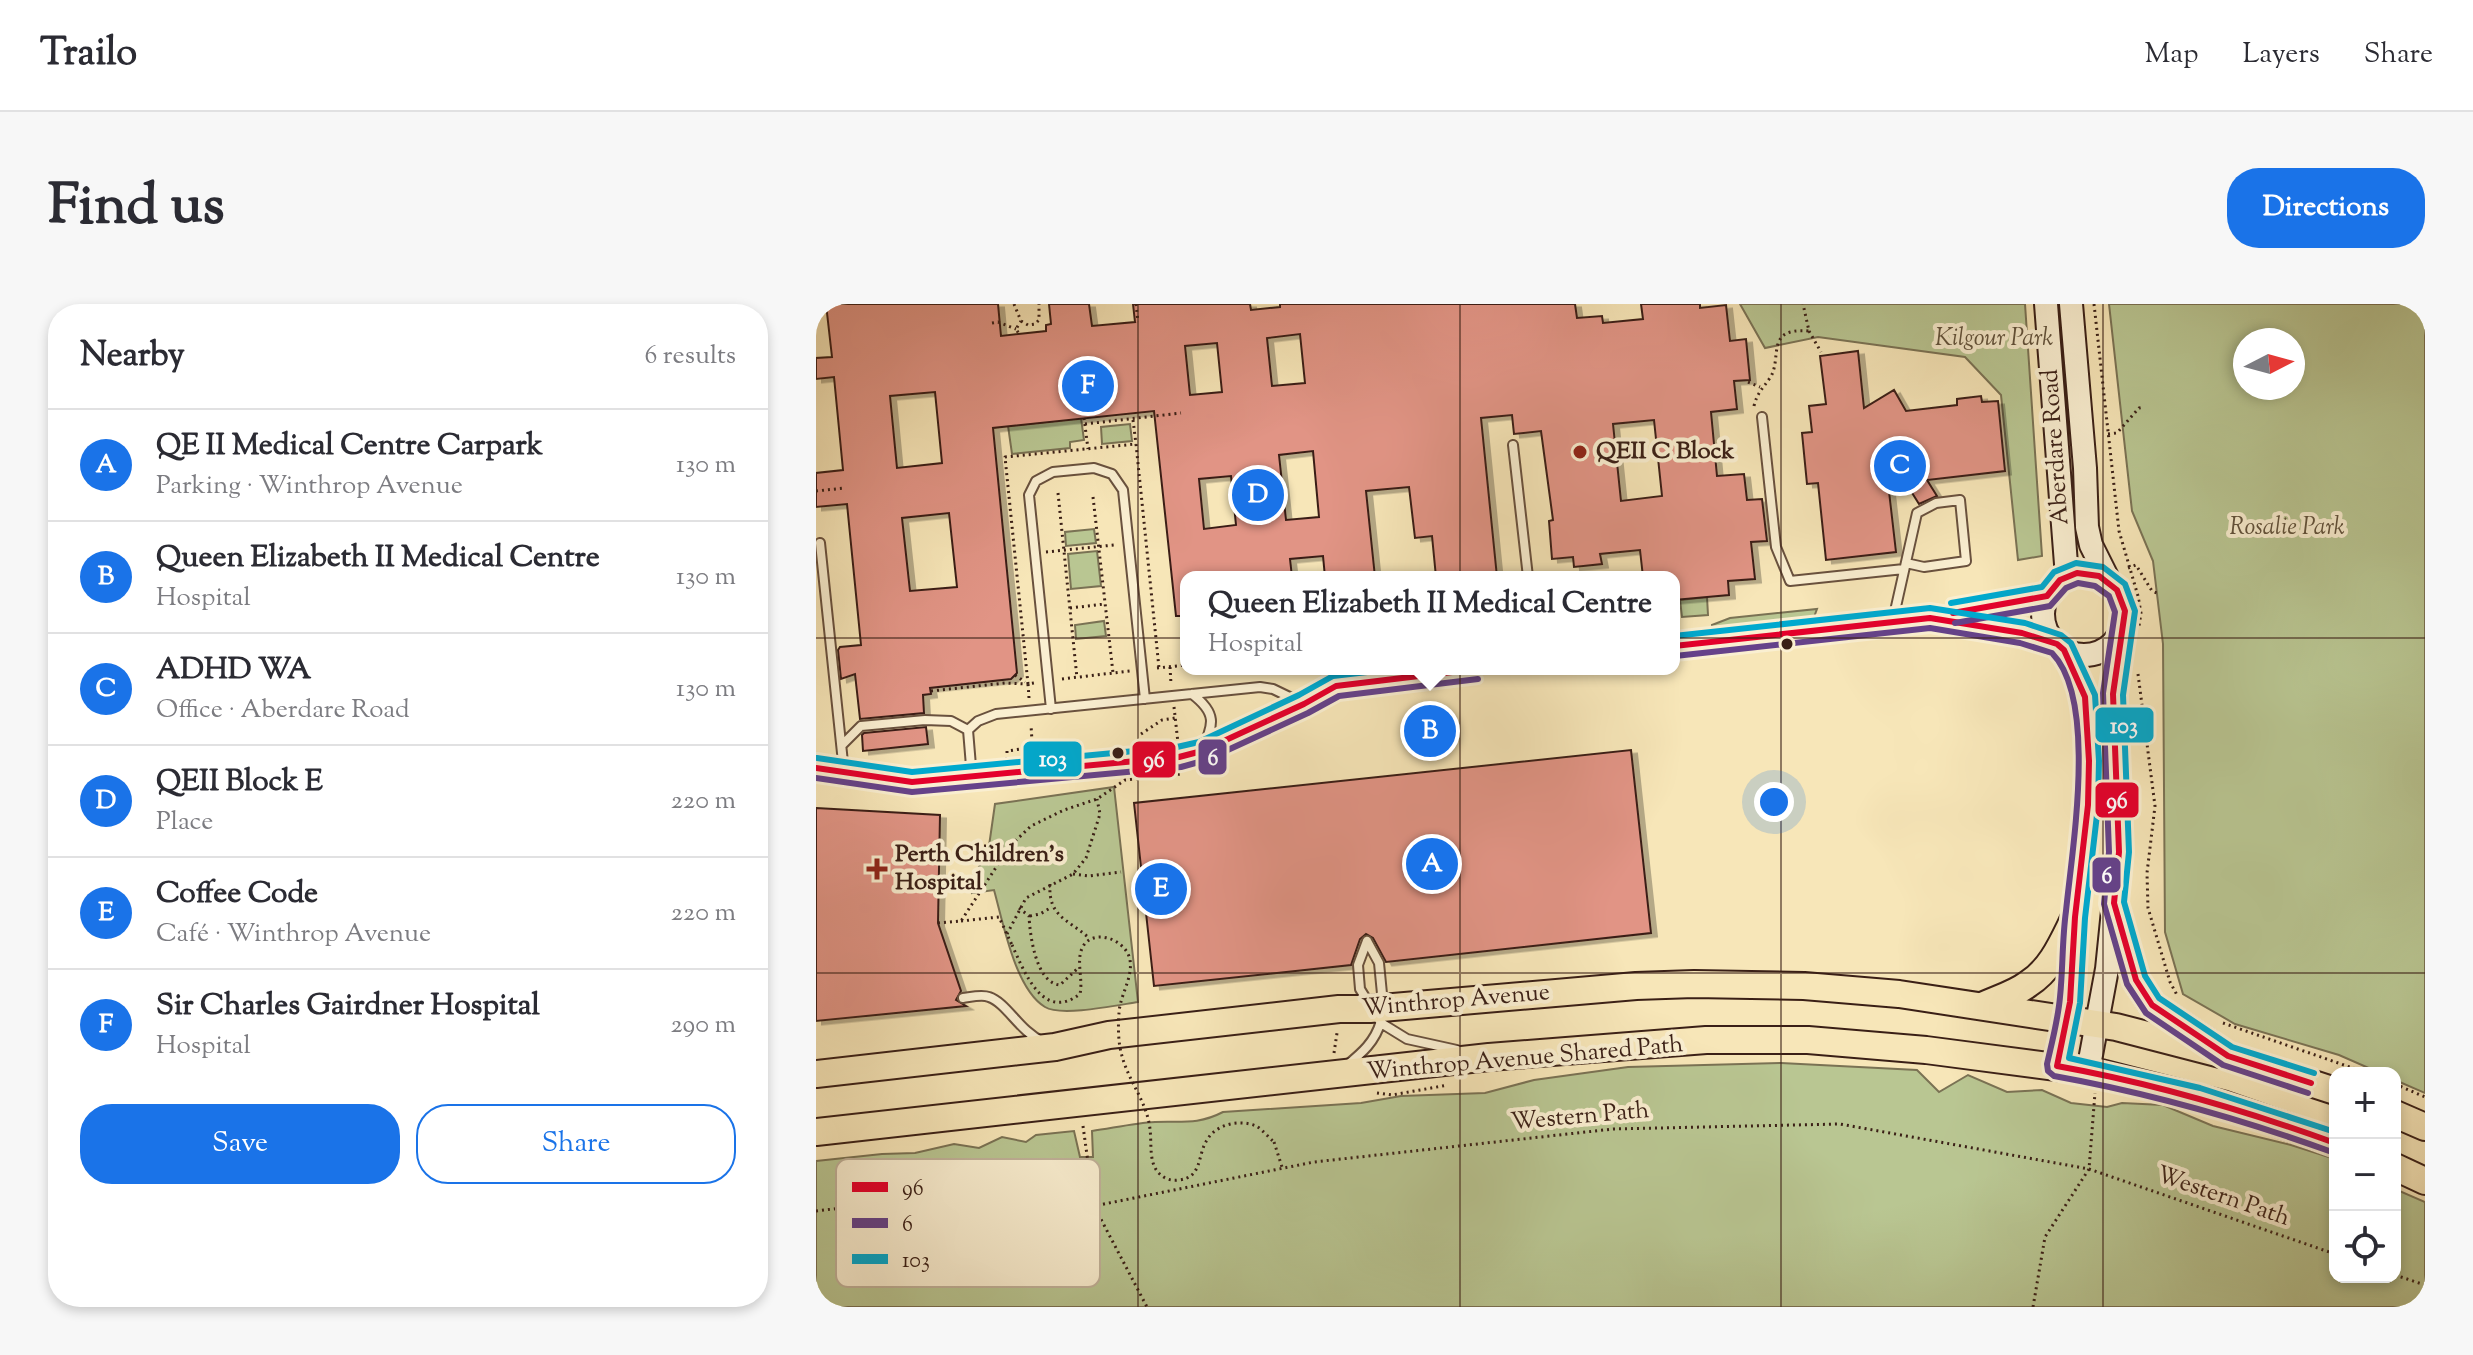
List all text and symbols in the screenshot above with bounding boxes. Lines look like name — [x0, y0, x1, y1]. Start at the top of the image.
text: Trailo — [40, 28, 137, 82]
text: Map — [2145, 35, 2198, 75]
text: Layers — [2242, 35, 2320, 75]
text: Share — [2364, 35, 2433, 75]
text: Find us — [48, 168, 224, 249]
button: Directions — [2227, 168, 2425, 248]
park label: Kilgour Park — [1935, 322, 2053, 356]
north arrow — [2233, 328, 2305, 400]
text: Nearby — [80, 332, 185, 381]
text: 6 results — [644, 338, 736, 375]
pin: F — [1062, 356, 1114, 416]
street label: Aberdare Road — [2034, 368, 2078, 526]
text: QE II Medical Centre Carpark — [156, 425, 543, 468]
place label: QEII C Block — [1596, 435, 1735, 469]
pin: C — [1874, 436, 1926, 496]
marker: QEII C Block — [1571, 443, 1589, 461]
text: A — [95, 447, 117, 484]
text: 130 m — [676, 447, 736, 484]
pin: D — [1232, 465, 1284, 525]
text: Parking · Winthrop Avenue — [156, 468, 463, 505]
park label: Rosalie Park — [2229, 511, 2345, 545]
text: Queen Elizabeth II Medical Centre — [156, 537, 600, 580]
text: B — [98, 559, 114, 596]
text: 130 m — [676, 559, 736, 596]
popup — [1180, 571, 1680, 675]
text: Hospital — [156, 580, 251, 617]
text: Queen Elizabeth II Medical Centre — [1208, 583, 1652, 626]
text: Hospital — [1208, 626, 1303, 663]
unlabelled marker — [1779, 636, 1795, 652]
text: ADHD WA — [156, 649, 311, 692]
text: C — [96, 671, 116, 708]
text: 130 m — [676, 671, 736, 708]
text: Office · Aberdare Road — [156, 692, 410, 729]
pin: B — [1404, 701, 1456, 761]
line badge: 103 — [2094, 706, 2155, 744]
text: 103 — [2110, 712, 2138, 744]
line badge: 6 — [1197, 738, 1228, 776]
line badge: 103 — [1022, 740, 1083, 778]
line badge: 96 — [1131, 740, 1177, 779]
text: 6 — [1208, 744, 1219, 776]
text: 103 — [1039, 745, 1067, 777]
unlabelled marker — [1110, 745, 1126, 761]
text: 96 — [1143, 746, 1165, 778]
text: QEII Block E — [156, 761, 323, 804]
line badge: 96 — [2094, 781, 2140, 819]
your location — [1754, 782, 1794, 822]
text: D — [96, 783, 116, 820]
text: 220 m — [671, 783, 736, 820]
text: 96 — [2106, 787, 2128, 819]
text: Place — [156, 804, 213, 841]
pin: A — [1406, 834, 1458, 894]
place label: Perth Children's Hospital — [895, 838, 1064, 900]
line badge: 6 — [2091, 856, 2122, 894]
marker: Perth Children's Hospital — [866, 858, 888, 880]
pin: E — [1135, 859, 1187, 919]
text: 6 — [2102, 862, 2113, 894]
text: Coffee Code — [156, 873, 318, 916]
text: E — [98, 895, 114, 932]
text: 220 m — [671, 895, 736, 932]
text: Café · Winthrop Avenue — [156, 916, 431, 953]
street label: Winthrop Avenue — [1361, 976, 1551, 1026]
text: Sir Charles Gairdner Hospital — [156, 985, 540, 1028]
text: F — [99, 1007, 113, 1044]
text: 290 m — [670, 1007, 736, 1044]
text: Hospital — [156, 1028, 251, 1065]
street label: Winthrop Avenue Shared Path — [1365, 1028, 1685, 1090]
map controls — [2329, 1067, 2401, 1283]
button: + — [2329, 1067, 2401, 1139]
street label: Western Path — [1509, 1094, 1651, 1140]
button: Save — [80, 1104, 400, 1184]
button: Share — [416, 1104, 736, 1184]
button: − — [2329, 1139, 2401, 1211]
street label: Western Path — [2152, 1158, 2294, 1236]
legend — [836, 1159, 1100, 1287]
text: 96 — [902, 1174, 924, 1206]
text: 6 — [902, 1210, 913, 1242]
button: locate — [2329, 1211, 2401, 1283]
text: 103 — [902, 1246, 930, 1278]

